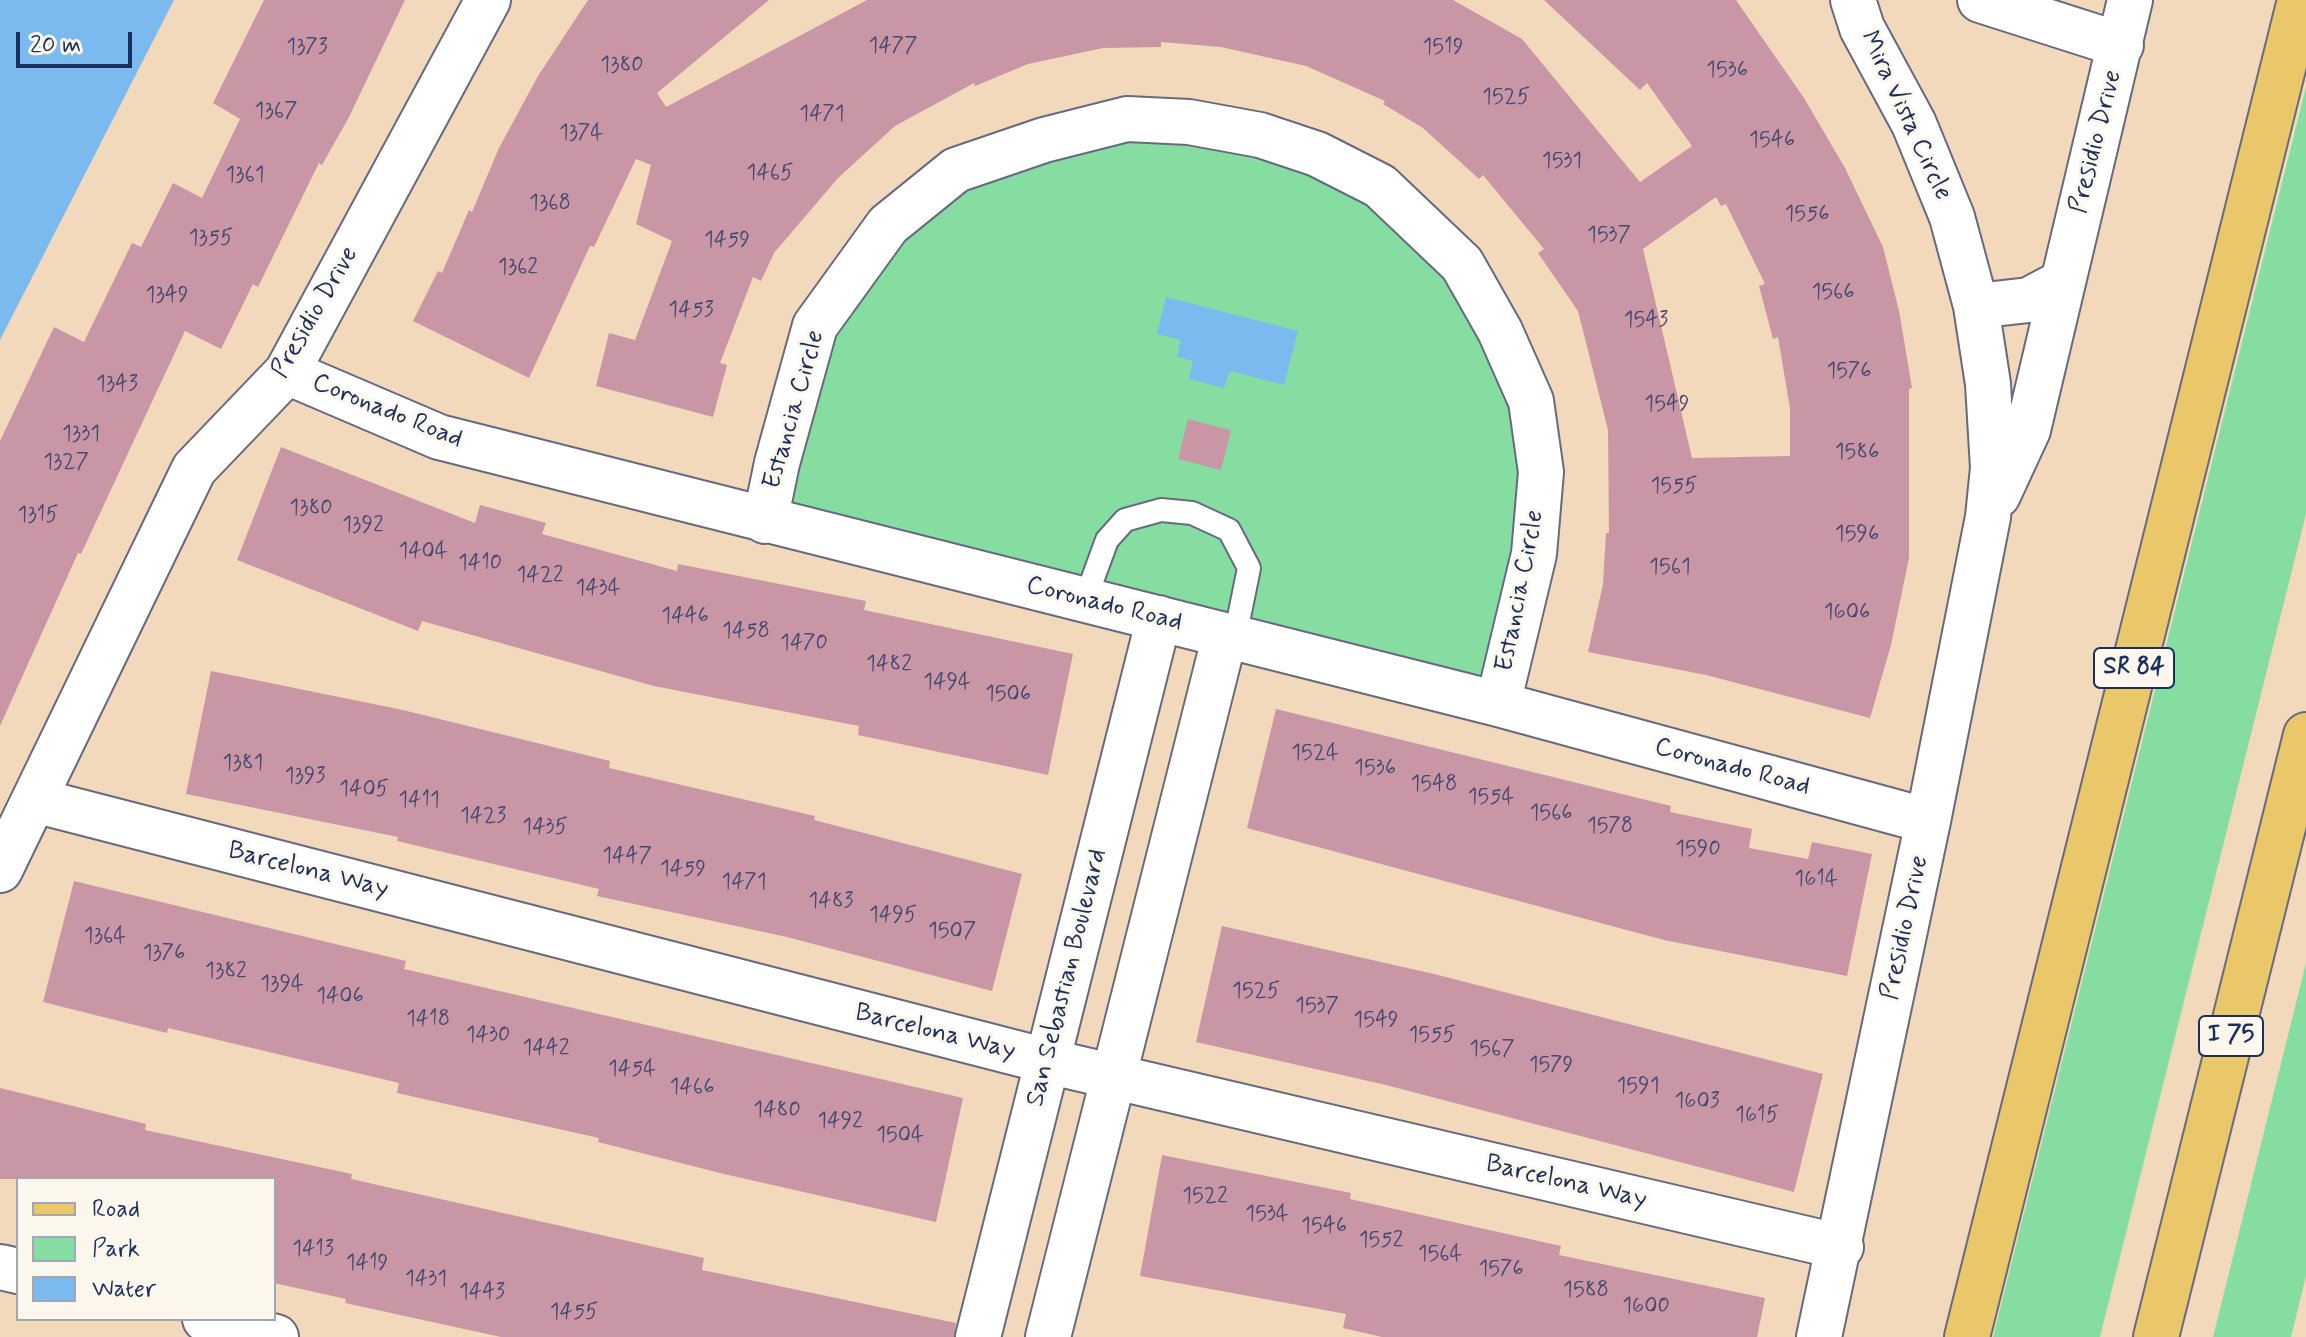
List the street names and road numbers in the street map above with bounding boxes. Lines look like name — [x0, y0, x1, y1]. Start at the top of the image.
street label: Mira Vista Circle — [1852, 26, 1958, 206]
street label: Presidio Drive — [2064, 67, 2130, 217]
street label: Presidio Drive — [266, 242, 366, 384]
street label: Estancia Circle — [757, 327, 833, 493]
street label: Coronado Road — [307, 368, 467, 456]
street label: Estancia Circle — [1490, 508, 1552, 674]
street label: Coronado Road — [1023, 571, 1185, 639]
road number: SR 84 — [2094, 648, 2174, 688]
street label: Coronado Road — [1651, 732, 1813, 804]
street label: Barcelona Way — [225, 836, 391, 906]
street label: San Sebastian Boulevard — [1021, 846, 1115, 1110]
street label: Presidio Drive — [1875, 853, 1937, 1003]
street label: Barcelona Way — [852, 998, 1018, 1068]
road number: I 75 — [2199, 1016, 2263, 1056]
street label: Barcelona Way — [1482, 1149, 1650, 1217]

